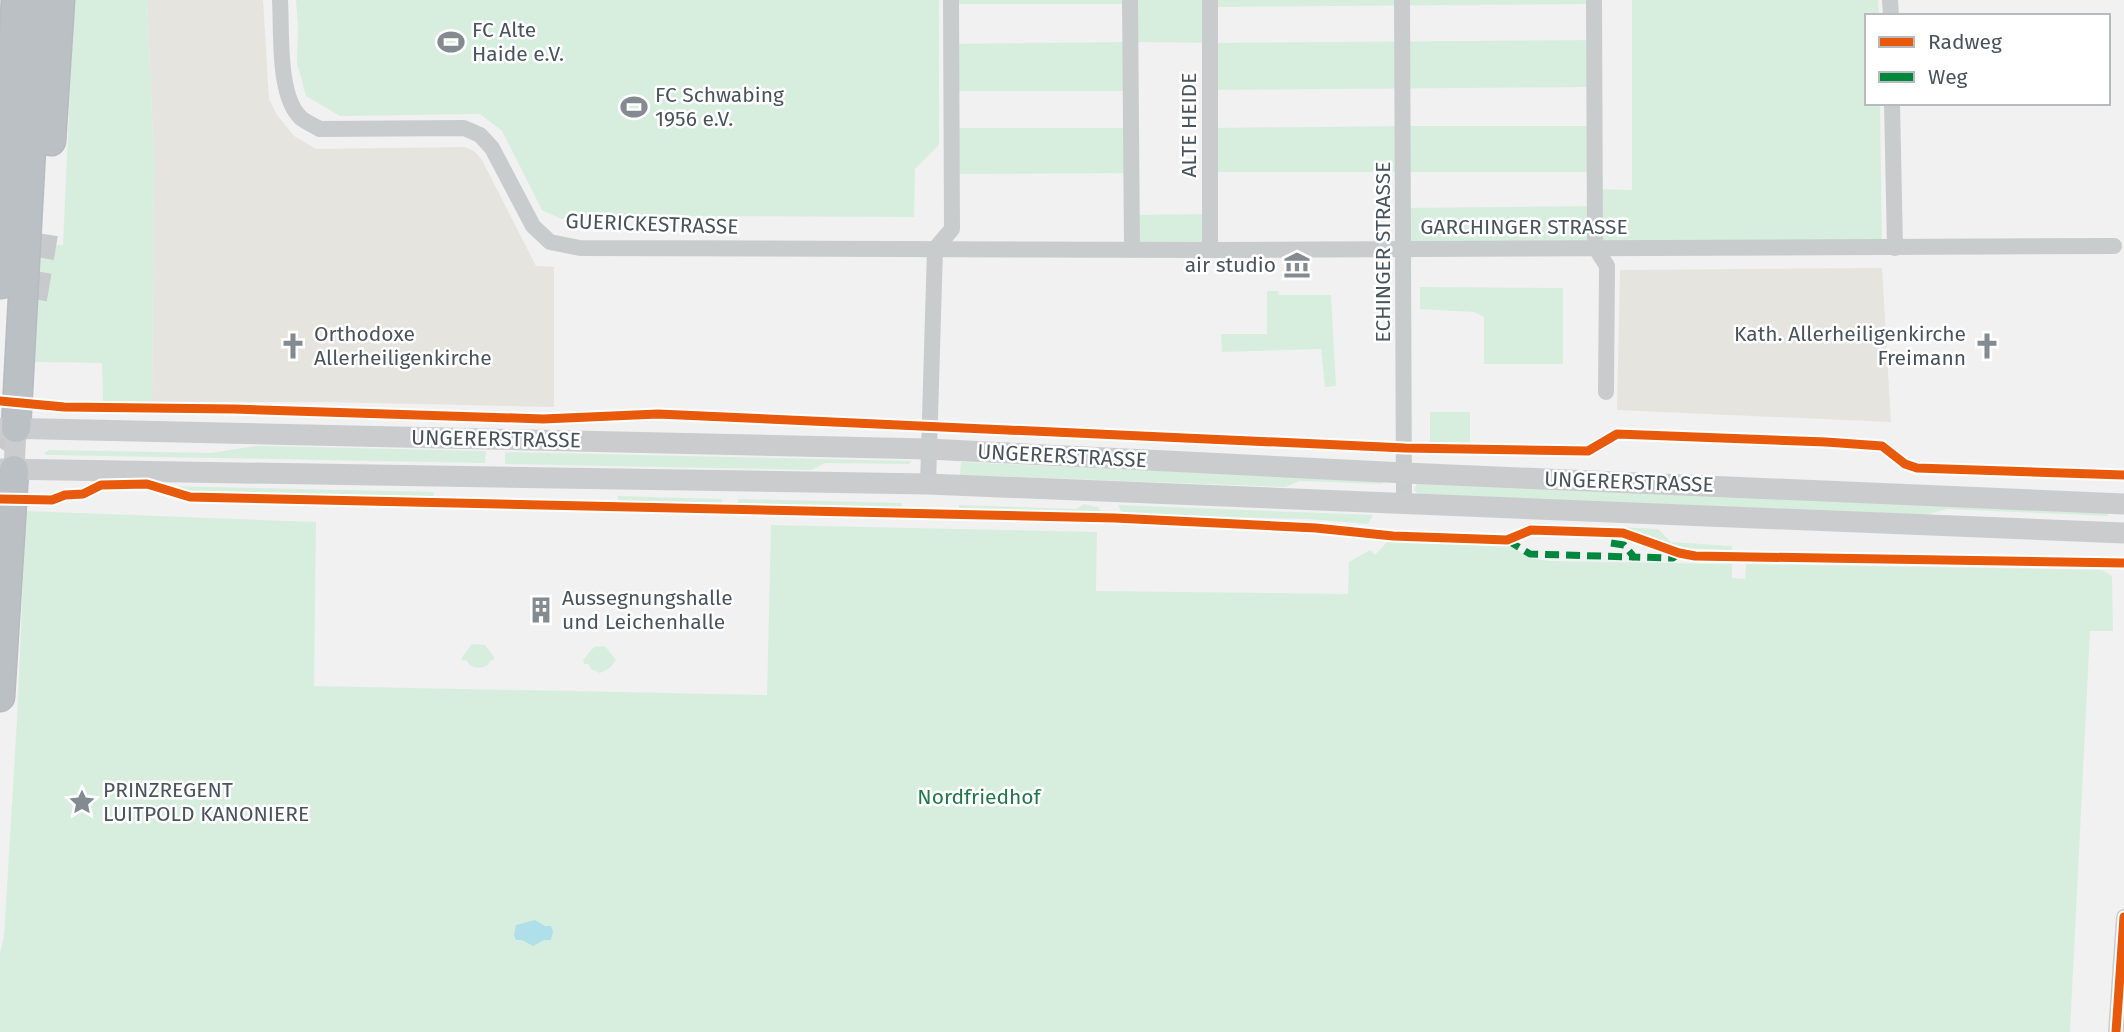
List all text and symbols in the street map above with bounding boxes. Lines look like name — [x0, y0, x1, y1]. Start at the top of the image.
legend — [1865, 14, 2110, 105]
place label: FC Alte Haide e.V. — [472, 17, 564, 67]
sports icon: FC Alte Haide e.V. — [436, 27, 466, 57]
text: Radweg — [1928, 29, 2002, 55]
text: Weg — [1928, 64, 1968, 90]
street label: ALTE HEIDE — [1176, 73, 1202, 177]
place label: FC Schwabing 1956 e.V. — [655, 82, 784, 132]
sports icon: FC Schwabing 1956 e.V. — [619, 92, 649, 122]
street label: ECHINGER STRASSE — [1370, 162, 1396, 342]
street label: GUERICKESTRASSE — [565, 208, 739, 240]
street label: GARCHINGER STRASSE — [1420, 214, 1628, 240]
museum icon: air studio — [1282, 250, 1312, 280]
place label: air studio — [1185, 252, 1276, 278]
place label: Orthodoxe Allerheiligenkirche — [314, 321, 492, 371]
place label: Kath. Allerheiligenkirche Freimann — [1734, 321, 1966, 371]
church icon: Orthodoxe Allerheiligenkirche — [278, 331, 308, 361]
church icon: Kath. Allerheiligenkirche Freimann — [1972, 331, 2002, 361]
street label: UNGERERSTRASSE — [411, 425, 581, 453]
street label: UNGERERSTRASSE — [977, 439, 1147, 473]
street label: UNGERERSTRASSE — [1544, 466, 1714, 498]
place label: Aussegnungshalle und Leichenhalle — [562, 585, 733, 635]
building icon: Aussegnungshalle und Leichenhalle — [526, 595, 556, 625]
place label: PRINZREGENT LUITPOLD KANONIERE — [103, 777, 309, 827]
park label: Nordfriedhof — [917, 784, 1043, 810]
place icon: PRINZREGENT LUITPOLD KANONIERE — [67, 787, 97, 817]

